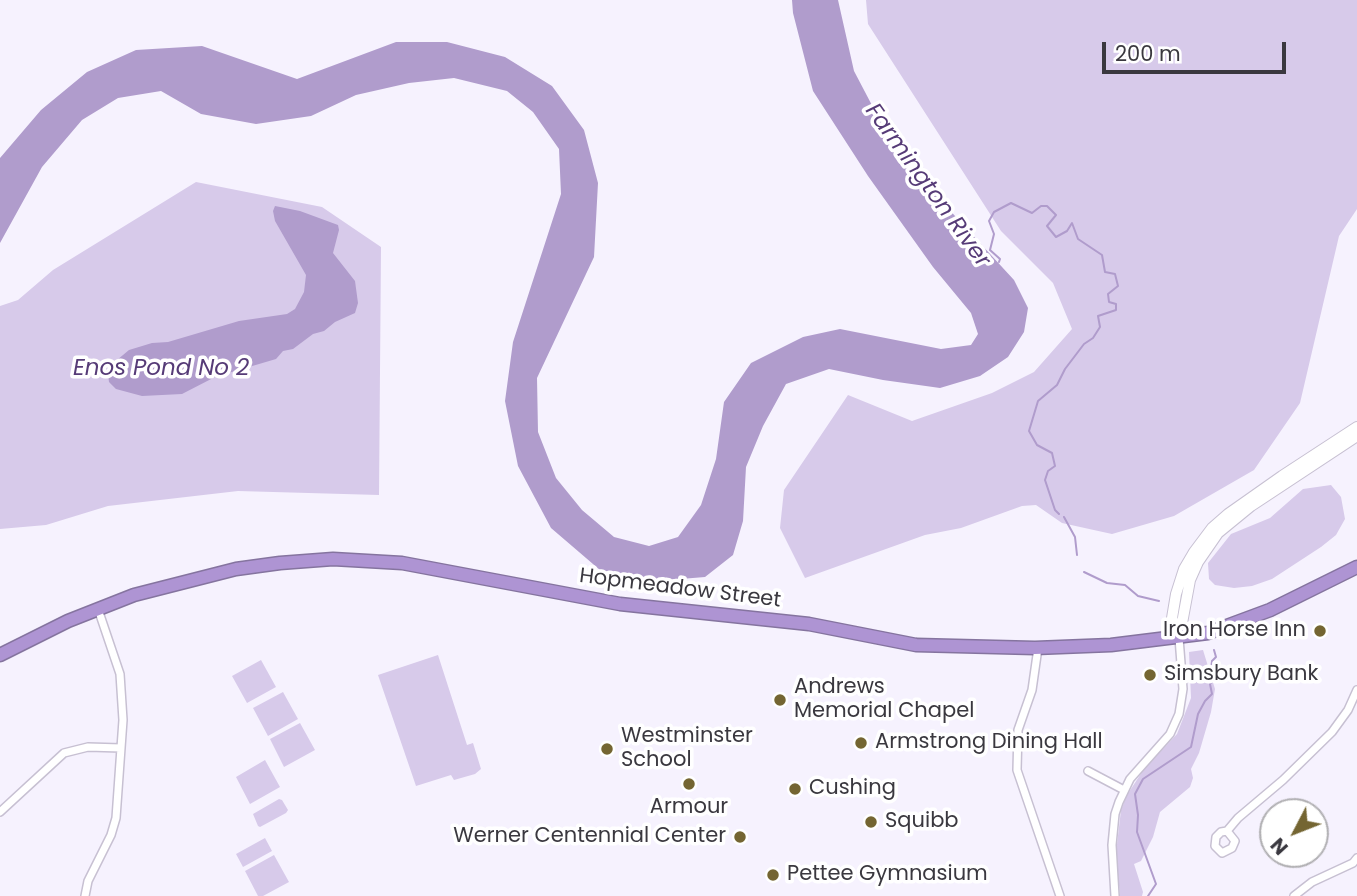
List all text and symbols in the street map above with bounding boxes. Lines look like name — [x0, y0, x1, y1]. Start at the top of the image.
scale bar — [1105, 28, 1289, 72]
text: 200 m — [1115, 39, 1181, 68]
water label: Farmington River — [858, 99, 996, 273]
water label: Enos Pond No 2 — [73, 355, 249, 383]
street label: Hopmeadow Street — [578, 564, 782, 614]
place label: Iron Horse Inn — [1163, 618, 1306, 644]
marker: Iron Horse Inn — [1312, 623, 1328, 639]
place label: Simsbury Bank — [1164, 662, 1318, 688]
marker: Simsbury Bank — [1142, 667, 1158, 683]
place label: Andrews Memorial Chapel — [794, 675, 974, 725]
marker: Andrews Memorial Chapel — [772, 692, 788, 708]
place label: Westminster School — [621, 724, 753, 774]
place label: Armstrong Dining Hall — [875, 730, 1103, 756]
marker: Armstrong Dining Hall — [853, 735, 869, 751]
marker: Westminster School — [599, 741, 615, 757]
marker: Armour — [681, 776, 697, 792]
place label: Cushing — [809, 776, 896, 802]
marker: Cushing — [787, 781, 803, 797]
place label: Armour — [650, 795, 728, 821]
north arrow — [1259, 798, 1329, 868]
place label: Squibb — [885, 809, 959, 835]
marker: Squibb — [863, 814, 879, 830]
place label: Werner Centennial Center — [453, 824, 726, 850]
marker: Werner Centennial Center — [732, 829, 748, 845]
text: N — [1265, 832, 1294, 860]
place label: Pettee Gymnasium — [787, 862, 988, 888]
marker: Pettee Gymnasium — [765, 867, 781, 883]

